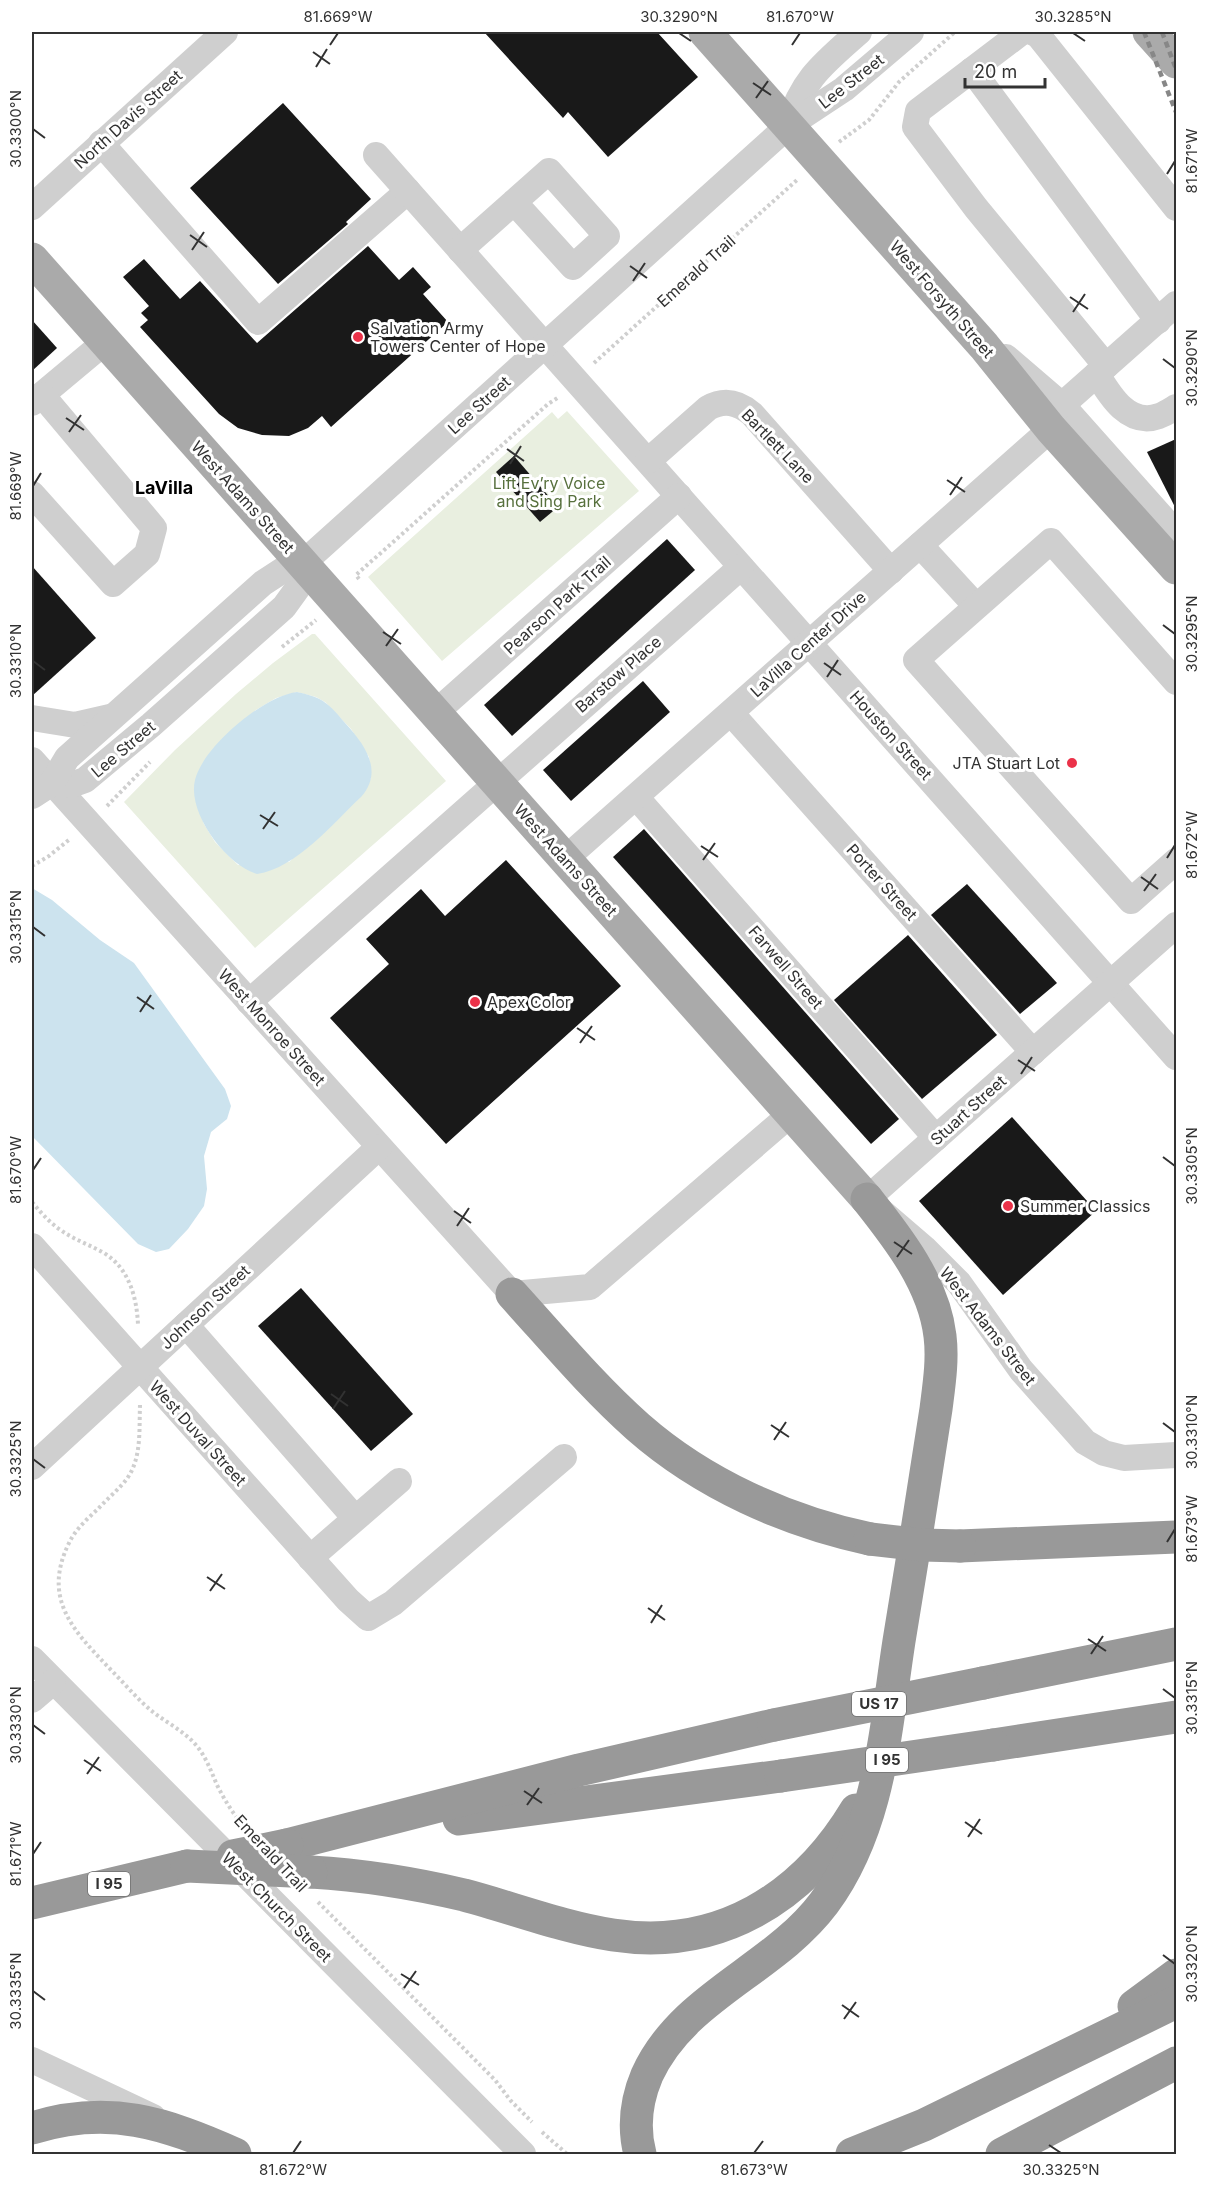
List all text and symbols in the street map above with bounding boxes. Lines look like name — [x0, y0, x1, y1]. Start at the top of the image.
text: 81.669°W — [304, 7, 373, 26]
text: 30.3290°N — [640, 7, 718, 26]
text: 81.670°W — [766, 7, 834, 26]
text: 30.3285°N — [1034, 7, 1112, 26]
street label: Lee Street — [814, 49, 888, 113]
scale bar — [965, 51, 1044, 89]
text: 20 m — [974, 61, 1017, 82]
street label: North Davis Street — [70, 65, 186, 173]
text: 30.3300°N — [6, 90, 25, 168]
text: 81.671°W — [1182, 128, 1201, 193]
street label: Emerald Trail — [653, 231, 739, 311]
street label: West Forsyth Street — [886, 236, 998, 362]
place label: Salvation Army Towers Center of Hope — [370, 318, 546, 356]
text: 30.3290°N — [1182, 329, 1201, 407]
marker: Salvation Army Towers Center of Hope — [351, 330, 365, 344]
street label: Lee Street — [444, 372, 514, 438]
street label: Bartlett Lane — [738, 405, 818, 487]
street label: West Adams Street — [187, 437, 299, 557]
text: 81.669°W — [6, 451, 25, 520]
park label: Lift Ev’ry Voice and Sing Park — [493, 473, 605, 511]
district label: LaVilla — [135, 477, 193, 498]
street label: Pearson Park Trail — [499, 552, 615, 658]
street label: LaVilla Center Drive — [746, 587, 870, 701]
text: 30.3295°N — [1182, 595, 1201, 673]
text: 30.3310°N — [6, 624, 25, 698]
street label: Barstow Place — [571, 631, 665, 717]
street label: Houston Street — [846, 686, 936, 784]
street label: Lee Street — [87, 716, 159, 782]
place label: JTA Stuart Lot — [953, 753, 1060, 773]
marker: JTA Stuart Lot — [1065, 756, 1079, 770]
street label: West Adams Street — [510, 800, 622, 920]
text: 81.672°W — [1182, 811, 1201, 879]
street label: Porter Street — [842, 840, 922, 924]
text: 30.3315°N — [6, 890, 25, 964]
street label: Farwell Street — [744, 921, 828, 1013]
street label: West Monroe Street — [214, 964, 330, 1090]
place label: Apex Color — [487, 992, 571, 1012]
marker: Apex Color — [468, 995, 482, 1009]
street label: Stuart Street — [926, 1071, 1010, 1149]
text: 30.3305°N — [1182, 1127, 1201, 1205]
text: 81.670°W — [6, 1136, 25, 1204]
place label: Summer Classics — [1020, 1196, 1151, 1216]
marker: Summer Classics — [1001, 1199, 1015, 1213]
street label: Johnson Street — [156, 1261, 254, 1353]
street label: West Adams Street — [936, 1263, 1040, 1389]
street label: West Duval Street — [145, 1376, 251, 1490]
text: 30.3310°N — [1182, 1395, 1201, 1469]
text: 30.3325°N — [6, 1420, 25, 1498]
text: 81.673°W — [1182, 1495, 1201, 1563]
text: 30.3315°N — [1182, 1661, 1201, 1735]
text: 30.3330°N — [6, 1686, 25, 1764]
road number: US 17 — [852, 1692, 906, 1716]
road number: I 95 — [866, 1748, 908, 1772]
street label: Emerald Trail — [230, 1810, 312, 1896]
text: 81.671°W — [6, 1821, 25, 1886]
street label: West Church Street — [218, 1848, 336, 1966]
road number: I 95 — [88, 1872, 130, 1896]
text: 30.3320°N — [1182, 1925, 1201, 2003]
text: 30.3335°N — [6, 1952, 25, 2030]
text: 81.672°W — [259, 2160, 327, 2179]
text: 81.673°W — [720, 2160, 788, 2179]
text: 30.3325°N — [1022, 2160, 1100, 2179]

